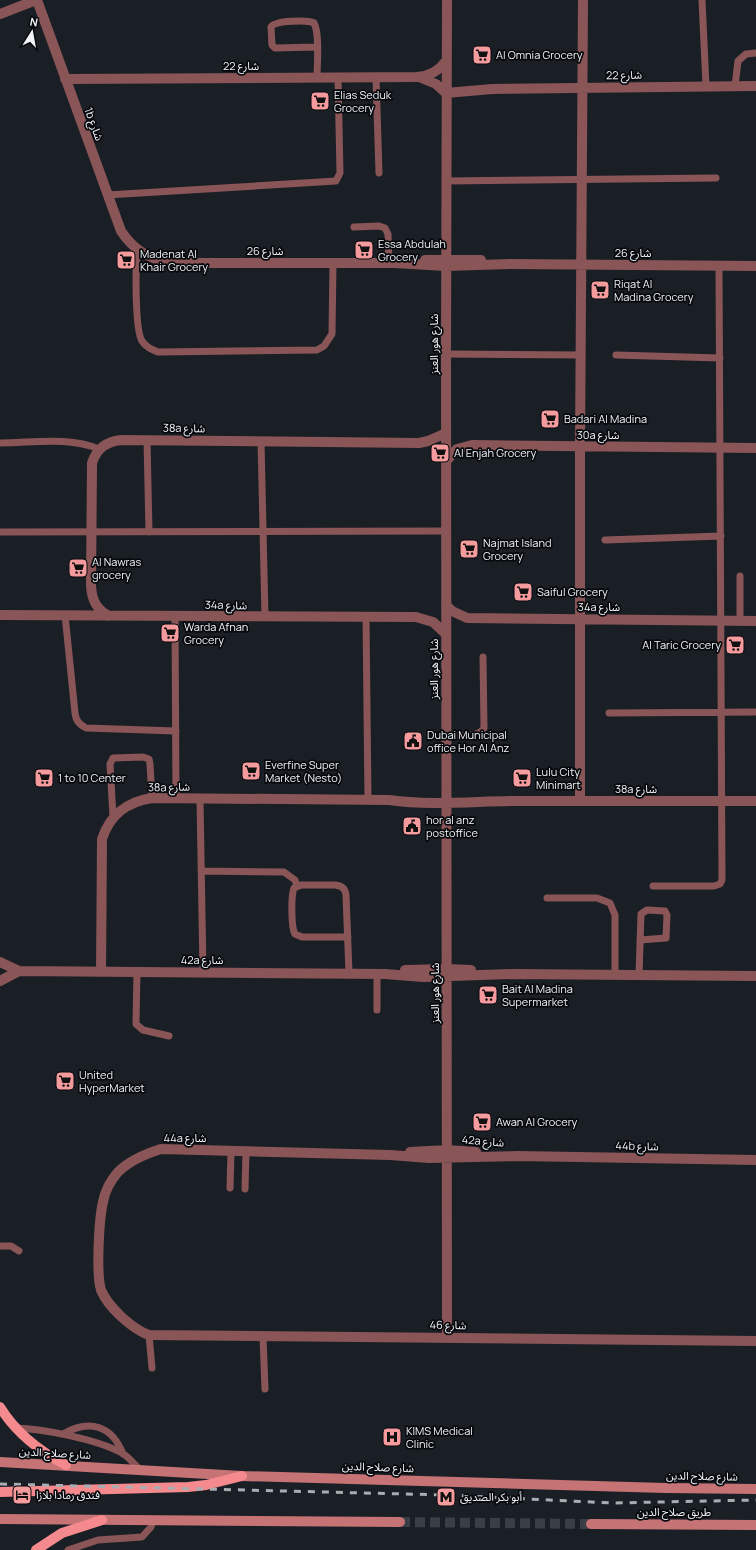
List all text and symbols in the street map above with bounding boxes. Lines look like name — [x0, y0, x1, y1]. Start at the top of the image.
north arrow — [12, 12, 52, 52]
text: N — [29, 14, 39, 30]
supermarket icon: Al Omnia Grocery — [471, 44, 493, 66]
place label: Al Omnia Grocery — [496, 47, 583, 62]
street label: شارع 22 — [223, 58, 259, 74]
street label: شارع 22 — [606, 67, 643, 83]
place label: Elias Seduk Grocery — [334, 87, 392, 115]
supermarket icon: Elias Seduk Grocery — [309, 90, 331, 112]
street label: 1b شارع — [81, 105, 108, 143]
place label: Essa Abdulah Grocery — [378, 236, 446, 264]
supermarket icon: Essa Abdulah Grocery — [353, 239, 375, 261]
street label: شارع 26 — [247, 243, 284, 259]
street label: شارع 26 — [615, 245, 652, 261]
place label: Madenat Al Khair Grocery — [140, 246, 208, 274]
supermarket icon: Madenat Al Khair Grocery — [115, 249, 137, 271]
place label: Riqat Al Madina Grocery — [614, 276, 694, 304]
supermarket icon: Riqat Al Madina Grocery — [589, 279, 611, 301]
street label: شارع هور العنز — [426, 313, 442, 375]
supermarket icon: Badari Al Madina — [539, 408, 561, 430]
place label: Badari Al Madina — [564, 411, 647, 426]
street label: 38a شارع — [163, 420, 206, 436]
street label: 30a شارع — [577, 427, 620, 443]
supermarket icon: Al Enjah Grocery — [429, 442, 451, 464]
place label: Al Enjah Grocery — [454, 445, 537, 460]
place label: Najmat Island Grocery — [483, 535, 551, 563]
supermarket icon: Najmat Island Grocery — [458, 538, 480, 560]
place label: Al Nawras grocery — [92, 554, 141, 582]
supermarket icon: Al Nawras grocery — [67, 557, 89, 579]
supermarket icon: Saiful Grocery — [512, 581, 534, 603]
place label: Saiful Grocery — [537, 584, 608, 599]
street label: 34a شارع — [205, 597, 248, 613]
street label: 34a شارع — [578, 599, 621, 615]
place label: Warda Afnan Grocery — [184, 619, 248, 647]
supermarket icon: Warda Afnan Grocery — [159, 622, 181, 644]
supermarket icon: Al Taric Grocery — [724, 634, 746, 656]
place label: Al Taric Grocery — [642, 637, 721, 652]
street label: شارع هور العنز — [426, 638, 442, 700]
place label: Dubai Municipal office Hor Al Anz — [427, 727, 510, 755]
public building icon: Dubai Municipal office Hor Al Anz — [402, 730, 424, 752]
place label: Everfine Super Market (Nesto) — [265, 757, 342, 785]
supermarket icon: Everfine Super Market (Nesto) — [240, 760, 262, 782]
place label: Lulu City Minimart — [536, 764, 581, 792]
supermarket icon: 1 to 10 Center — [33, 767, 55, 789]
supermarket icon: Lulu City Minimart — [511, 767, 533, 789]
place label: 1 to 10 Center — [58, 770, 126, 785]
street label: 38a شارع — [148, 779, 191, 795]
street label: 38a شارع — [615, 781, 657, 797]
place label: hor al anz postoffice — [426, 812, 478, 840]
public building icon: hor al anz postoffice — [401, 815, 423, 837]
street label: 42a شارع — [181, 952, 224, 968]
street label: شارع هور العنز — [427, 962, 443, 1024]
place label: Bait Al Madina Supermarket — [502, 981, 573, 1009]
supermarket icon: Bait Al Madina Supermarket — [477, 984, 499, 1006]
place label: United HyperMarket — [79, 1067, 145, 1095]
supermarket icon: United HyperMarket — [54, 1070, 76, 1092]
supermarket icon: Awan Al Grocery — [471, 1111, 493, 1133]
place label: Awan Al Grocery — [496, 1114, 578, 1129]
street label: 44a شارع — [164, 1130, 207, 1146]
street label: 42a شارع — [461, 1131, 505, 1151]
street label: 44b شارع — [615, 1138, 659, 1154]
street label: شارع 46 — [429, 1317, 467, 1333]
place label: KIMS Medical Clinic — [406, 1423, 473, 1451]
hospital icon: KIMS Medical Clinic — [381, 1426, 403, 1448]
street label: شارع صلاح الدين — [19, 1443, 92, 1463]
street label: شارع صلاح الدين — [342, 1458, 415, 1476]
street label: شارع صلاح الدين — [666, 1467, 739, 1485]
hotel icon: فندق رمادا بلازا — [11, 1484, 33, 1506]
metro station icon: أبو بكر الصديق — [435, 1486, 457, 1508]
place label: فندق رمادا بلازا — [36, 1487, 100, 1502]
place label: أبو بكر الصديق — [460, 1489, 522, 1504]
street label: طريق صلاح الدين — [637, 1504, 711, 1520]

